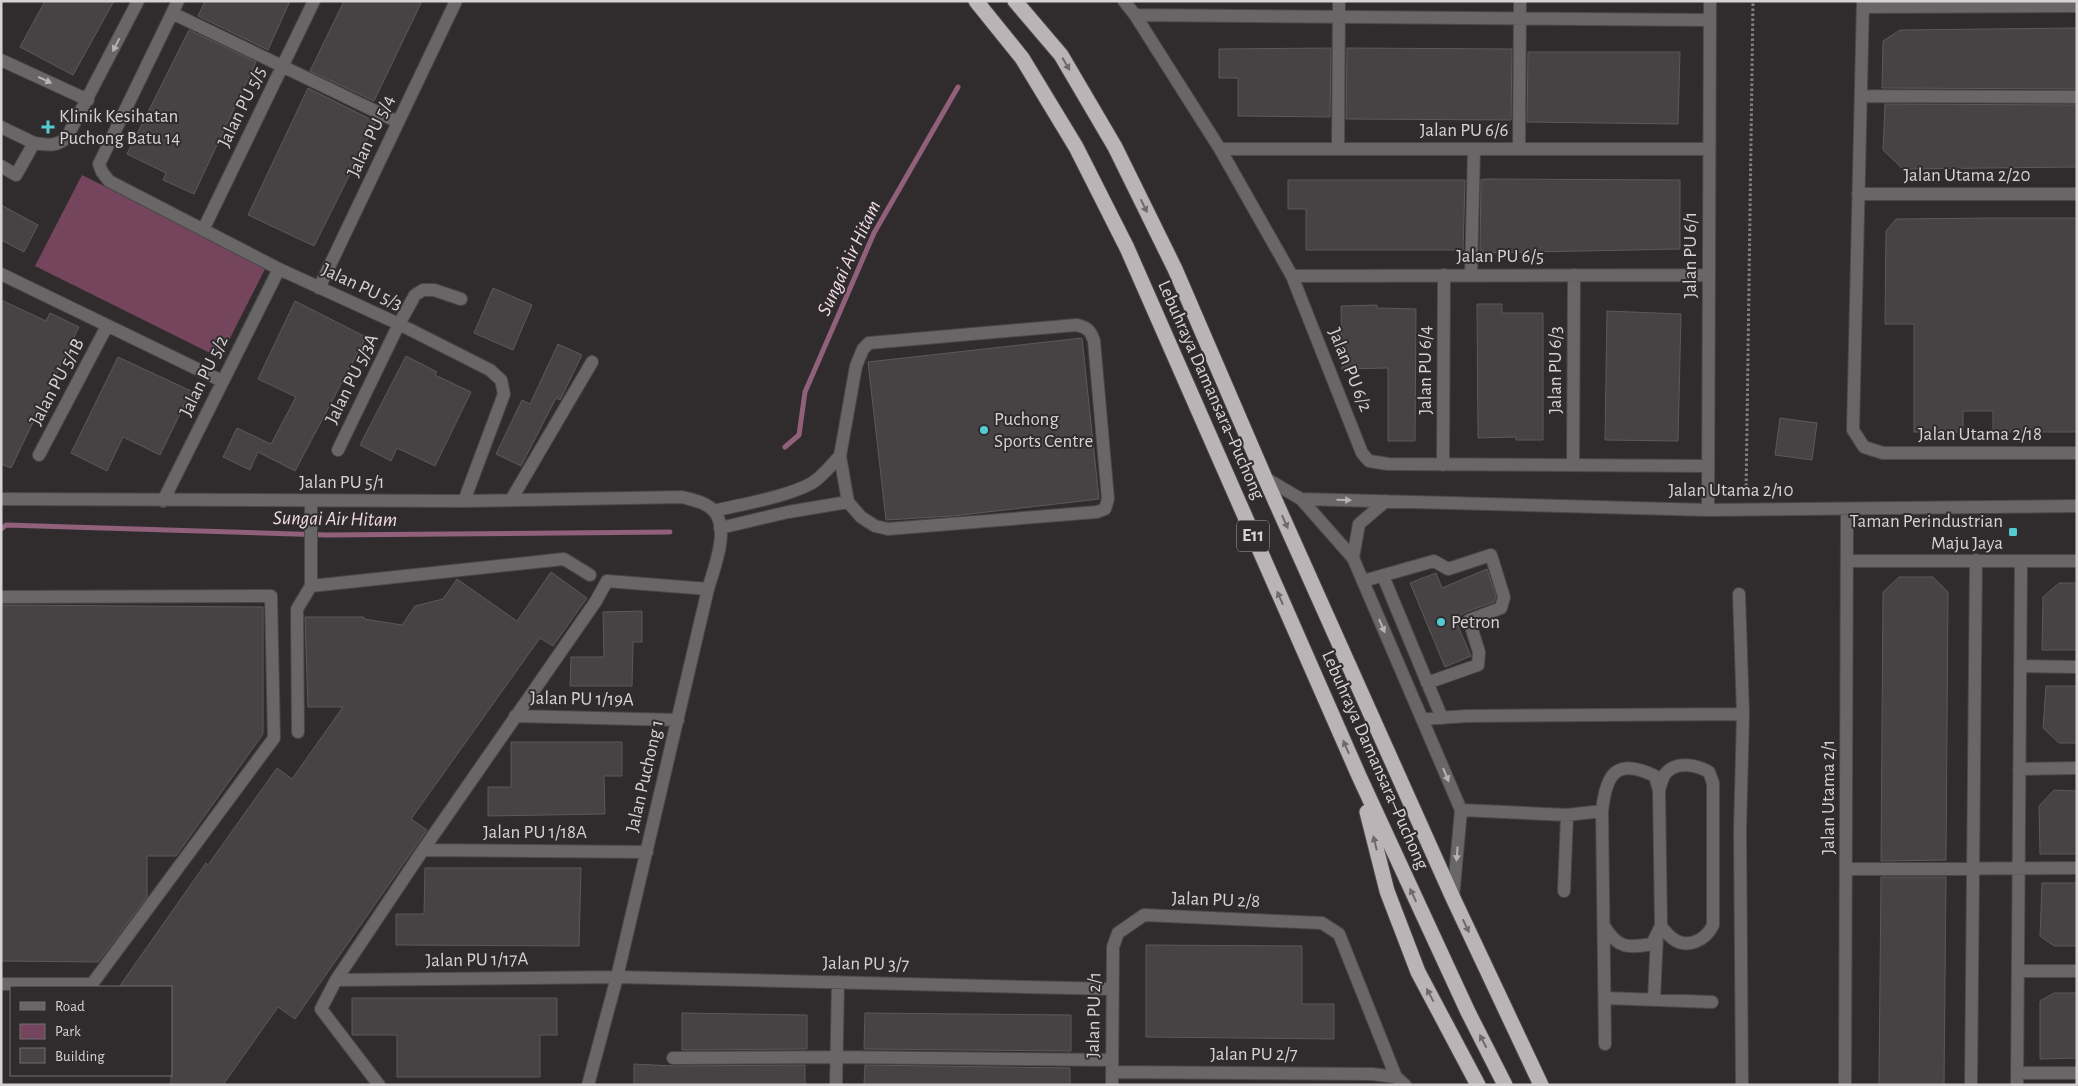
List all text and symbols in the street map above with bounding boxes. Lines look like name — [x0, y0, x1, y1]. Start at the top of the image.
one-way arrow — [112, 37, 120, 52]
one-way arrow — [1062, 56, 1070, 71]
street label: Jalan PU 5/5 — [214, 64, 270, 150]
one-way arrow — [38, 76, 52, 84]
street label: Jalan PU 5/4 — [344, 92, 398, 180]
place label: Klinik Kesihatan Puchong Batu 14 — [59, 107, 180, 148]
marker: Klinik Kesihatan Puchong Batu 14 — [41, 120, 55, 134]
street label: Jalan PU 6/6 — [1420, 121, 1508, 140]
street label: Jalan Utama 2/20 — [1904, 166, 2030, 185]
water label: Sungai Air Hitam — [814, 197, 884, 319]
one-way arrow — [1140, 199, 1148, 213]
street label: Jalan PU 6/1 — [1681, 212, 1700, 298]
street label: Jalan PU 6/5 — [1456, 247, 1544, 266]
street label: Jalan PU 5/3 — [319, 260, 405, 314]
street label: Lebuhraya Damansara–Puchong — [1154, 278, 1268, 503]
street label: Jalan PU 6/2 — [1325, 325, 1376, 415]
street label: Jalan PU 6/4 — [1416, 326, 1435, 414]
street label: Jalan PU 6/3 — [1546, 326, 1565, 414]
street label: Jalan PU 5/3A — [322, 331, 382, 427]
street label: Jalan PU 5/2 — [176, 332, 232, 419]
street label: Jalan PU 5/1B — [26, 335, 88, 429]
place label: Puchong Sports Centre — [994, 410, 1093, 451]
marker: Puchong Sports Centre — [978, 424, 990, 436]
street label: Jalan Utama 2/18 — [1918, 425, 2042, 444]
street label: Jalan PU 5/1 — [299, 473, 385, 492]
street label: Jalan Utama 2/10 — [1669, 481, 1793, 500]
one-way arrow — [1336, 496, 1352, 504]
water label: Sungai Air Hitam — [273, 508, 397, 530]
place label: Taman Perindustrian Maju Jaya — [1849, 512, 2003, 553]
one-way arrow — [1281, 515, 1289, 529]
road number: E11 — [1237, 520, 1269, 552]
marker: Taman Perindustrian Maju Jaya — [2007, 526, 2019, 538]
one-way arrow — [1276, 591, 1284, 605]
place label: Petron — [1451, 613, 1500, 632]
marker: Petron — [1435, 616, 1447, 628]
one-way arrow — [1378, 619, 1386, 633]
street label: Lebuhraya Damansara–Puchong — [1318, 648, 1432, 873]
street label: Jalan PU 1/19A — [530, 689, 634, 709]
street label: Jalan Puchong 1 — [623, 718, 667, 834]
one-way arrow — [1341, 740, 1349, 754]
street label: Jalan Utama 2/1 — [1819, 740, 1838, 854]
one-way arrow — [1442, 768, 1450, 783]
street label: Jalan PU 1/18A — [483, 823, 587, 842]
one-way arrow — [1371, 835, 1379, 850]
one-way arrow — [1453, 847, 1461, 863]
one-way arrow — [1409, 887, 1418, 902]
street label: Jalan PU 2/8 — [1171, 889, 1261, 911]
one-way arrow — [1462, 919, 1470, 933]
street label: Jalan PU 1/17A — [425, 950, 529, 970]
street label: Jalan PU 3/7 — [823, 954, 910, 974]
street label: Jalan PU 2/1 — [1084, 972, 1104, 1058]
legend — [10, 986, 172, 1076]
one-way arrow — [1426, 988, 1434, 1002]
text: Road — [55, 999, 85, 1014]
text: Park — [55, 1024, 81, 1039]
one-way arrow — [1479, 1034, 1487, 1049]
street label: Jalan PU 2/7 — [1210, 1045, 1298, 1064]
text: Building — [55, 1049, 105, 1064]

